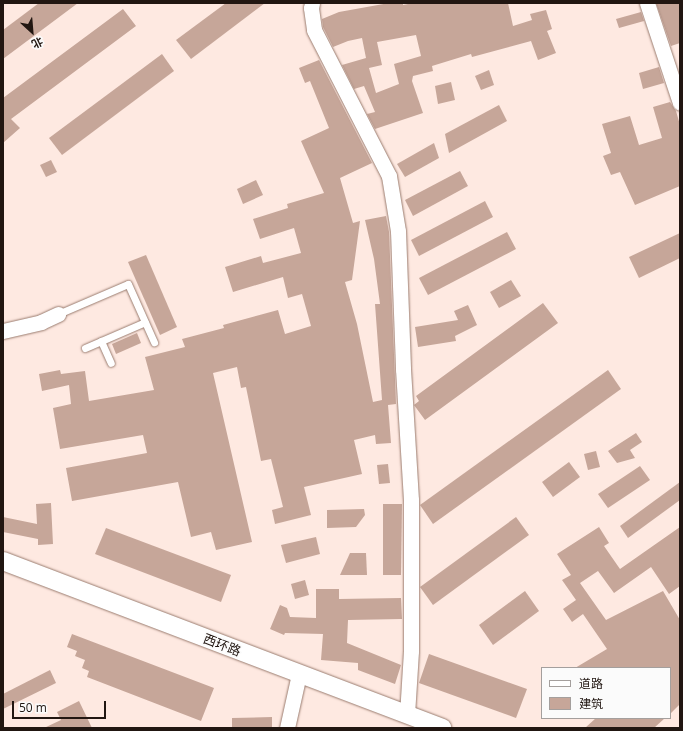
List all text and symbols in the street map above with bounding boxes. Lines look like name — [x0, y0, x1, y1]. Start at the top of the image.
north arrow — [12, 12, 52, 52]
text: 北 — [29, 34, 46, 52]
street label: 西环路 — [201, 631, 243, 659]
legend — [541, 667, 671, 719]
text: 道路 — [579, 675, 603, 692]
scale bar — [14, 693, 108, 719]
text: 建筑 — [579, 695, 603, 712]
text: 50 m — [19, 699, 47, 716]

